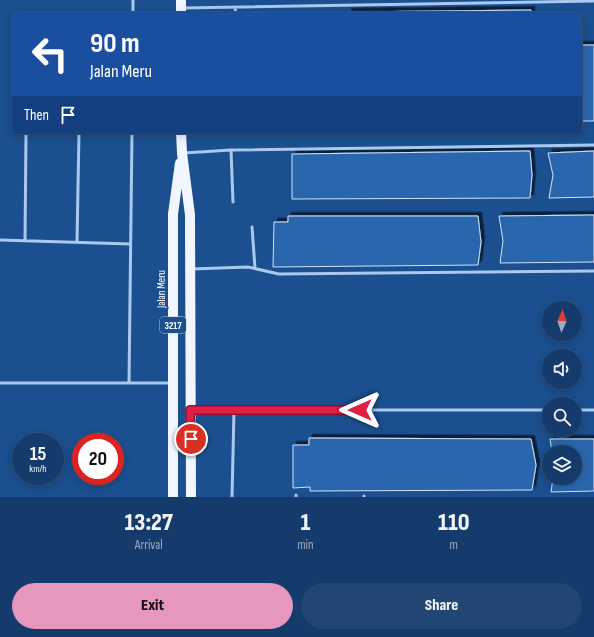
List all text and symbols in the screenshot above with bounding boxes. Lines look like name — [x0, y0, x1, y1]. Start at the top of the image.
text: 90 m — [90, 27, 140, 60]
icon: left — [24, 28, 76, 80]
text: Jalan Meru — [90, 61, 152, 82]
icon: arrive — [57, 104, 79, 126]
text: Then — [24, 106, 49, 125]
street label: Jalan Meru — [155, 270, 168, 309]
north arrow — [542, 301, 582, 341]
map controls — [542, 301, 582, 485]
road number: 3217 — [160, 317, 186, 333]
button: sound — [542, 349, 582, 389]
position arrow — [339, 389, 381, 431]
button: search — [542, 397, 582, 437]
pin — [174, 422, 208, 456]
icon: arrive — [180, 428, 202, 450]
speed limit sign: 20 — [72, 433, 124, 485]
text: 15 — [30, 442, 46, 466]
button: layers — [542, 445, 582, 485]
text: km/h — [29, 463, 47, 475]
text: 13:27 — [124, 508, 173, 537]
text: 1 — [300, 508, 310, 537]
text: 110 — [438, 508, 470, 537]
text: Arrival — [135, 537, 163, 553]
text: min — [297, 537, 314, 553]
text: m — [450, 537, 458, 553]
button: Exit — [12, 583, 293, 629]
button: Share — [301, 583, 582, 629]

